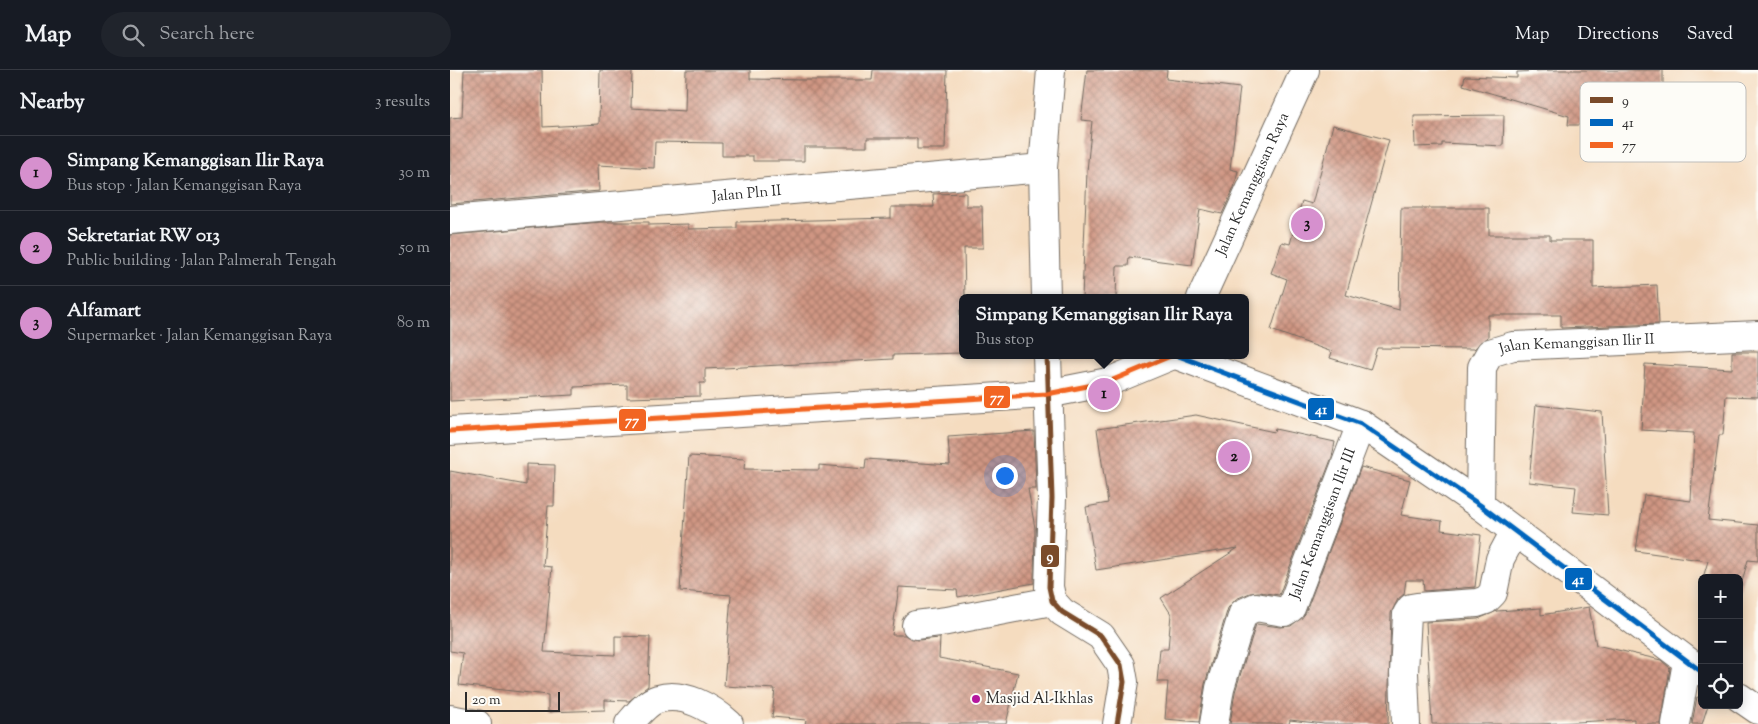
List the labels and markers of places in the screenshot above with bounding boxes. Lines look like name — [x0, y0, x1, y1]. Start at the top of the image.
pin: 3 — [1291, 205, 1323, 243]
pin: 1 — [1088, 375, 1120, 413]
pin: 2 — [1218, 438, 1250, 476]
place label: Masjid Al-Ikhlas — [986, 689, 1093, 710]
marker: Masjid Al-Ikhlas — [970, 693, 982, 705]

